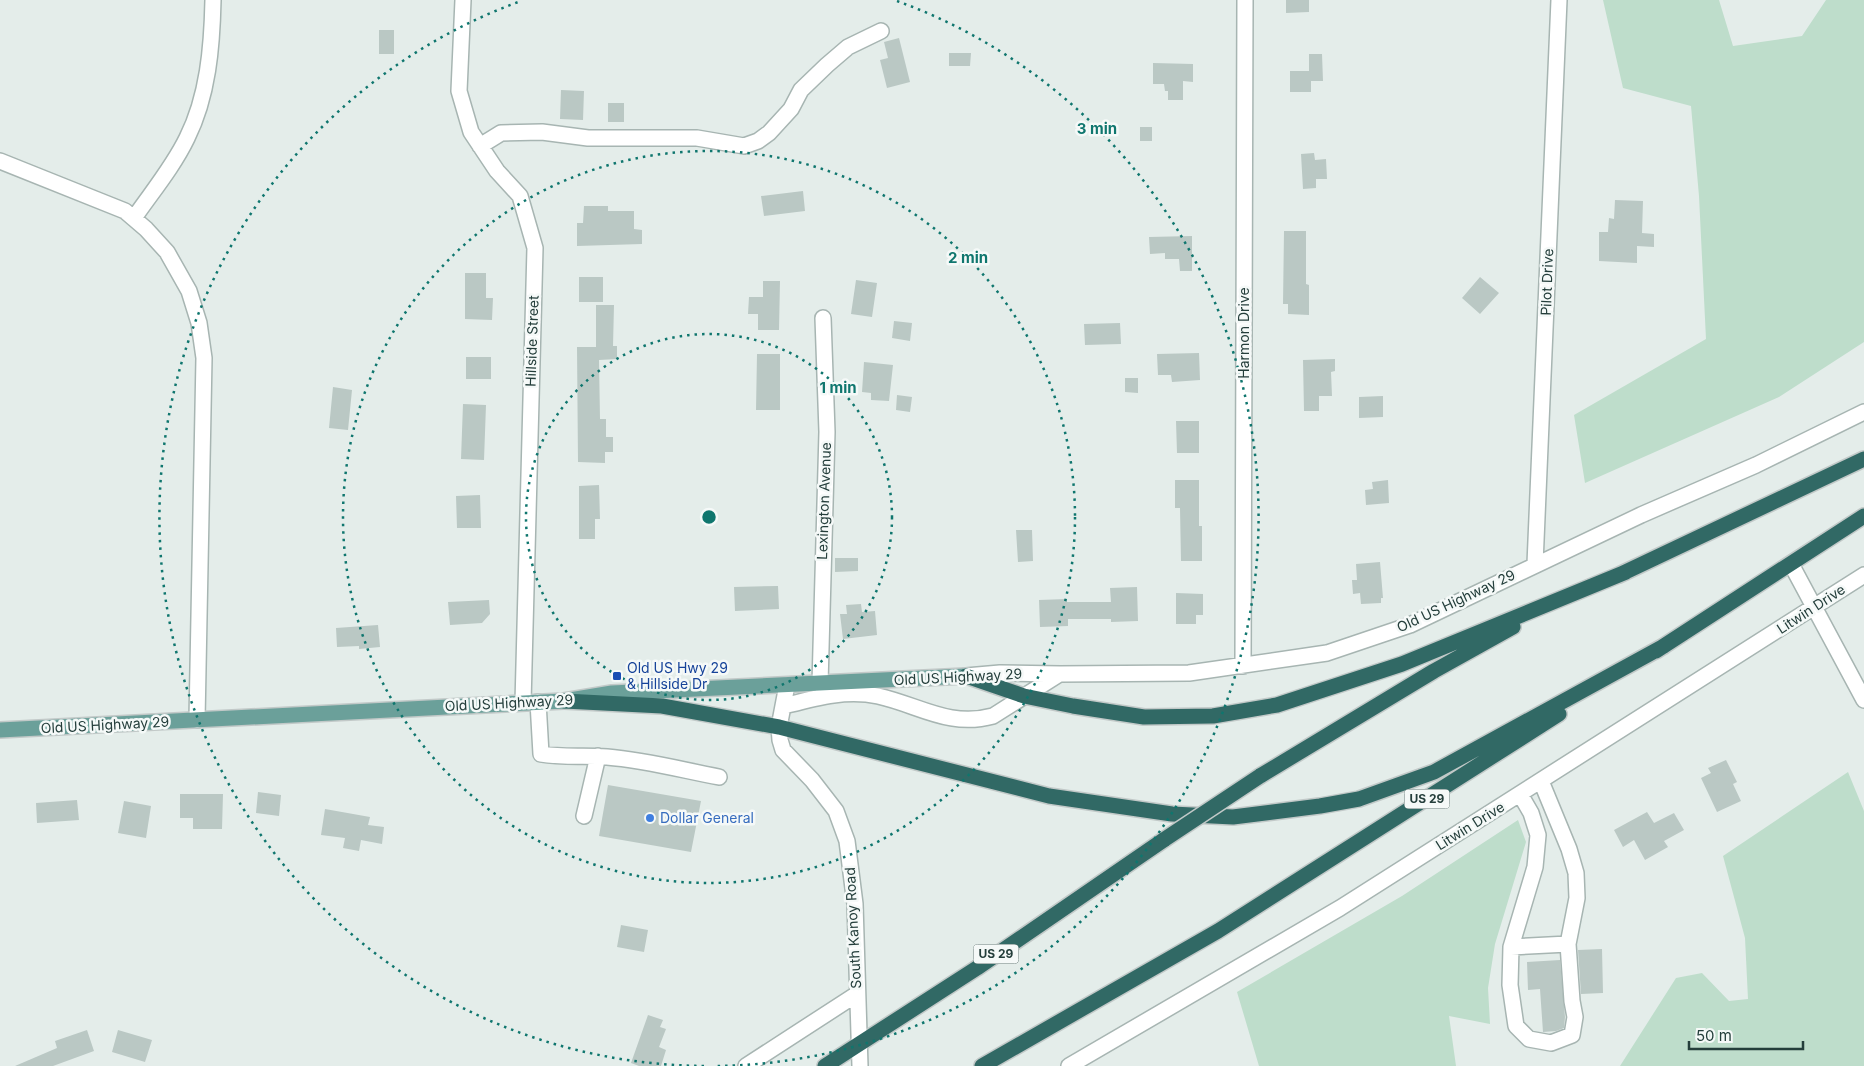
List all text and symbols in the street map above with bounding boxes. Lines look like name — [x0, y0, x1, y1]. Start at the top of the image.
text: 3 min — [1077, 119, 1117, 138]
text: 2 min — [948, 248, 988, 267]
street label: Pilot Drive — [1537, 248, 1556, 316]
street label: Harmon Drive — [1235, 287, 1252, 379]
street label: Hillside Street — [521, 295, 542, 387]
text: 1 min — [819, 378, 857, 397]
street label: Lexington Avenue — [813, 442, 834, 560]
centre of rings — [700, 508, 718, 526]
street label: Old US Highway 29 — [1394, 566, 1518, 635]
street label: Litwin Drive — [1773, 580, 1848, 637]
place label: Old US Hwy 29 & Hillside Dr — [627, 659, 728, 692]
street label: Old US Highway 29 — [893, 665, 1023, 688]
marker: Old US Hwy 29 & Hillside Dr — [611, 670, 623, 682]
street label: Old US Highway 29 — [444, 691, 574, 714]
street label: Old US Highway 29 — [40, 713, 170, 736]
road number: US 29 — [1404, 790, 1450, 809]
street label: Litwin Drive — [1432, 798, 1507, 853]
place label: Dollar General — [660, 809, 754, 826]
marker: Dollar General — [644, 812, 656, 824]
street label: South Kanoy Road — [841, 867, 864, 989]
road number: US 29 — [974, 944, 1018, 964]
scale bar — [1689, 1018, 1803, 1050]
text: 50 m — [1696, 1026, 1732, 1045]

